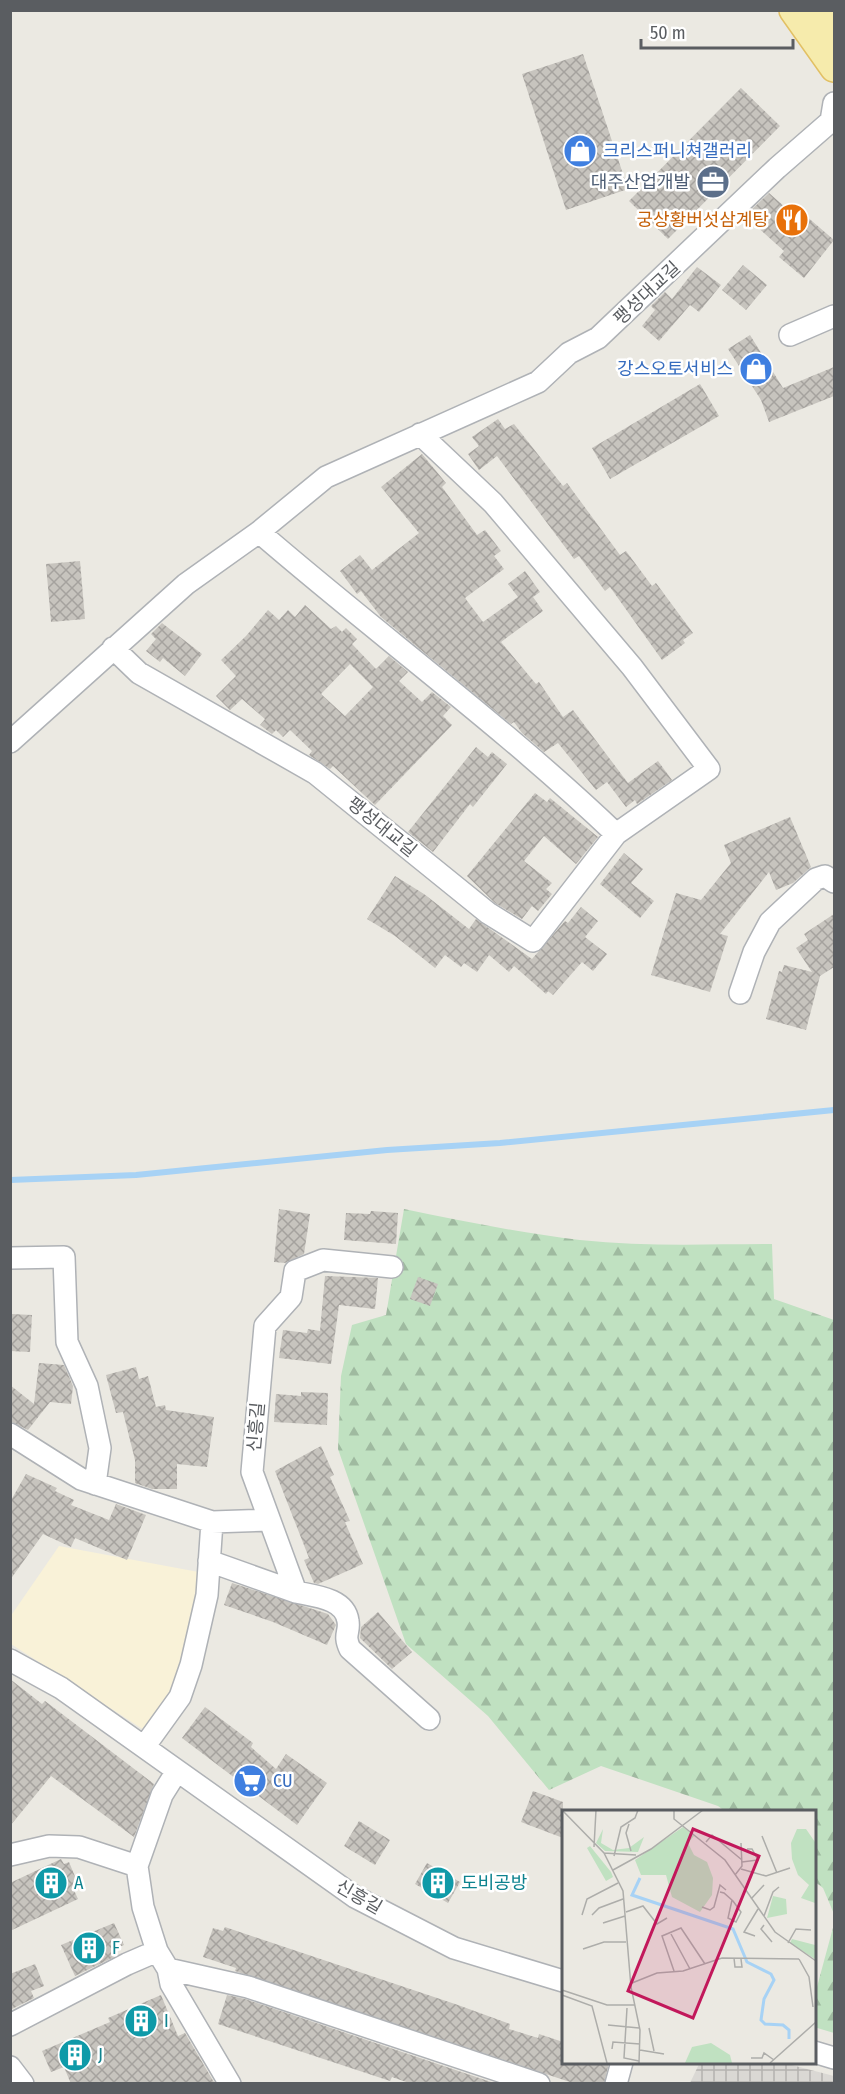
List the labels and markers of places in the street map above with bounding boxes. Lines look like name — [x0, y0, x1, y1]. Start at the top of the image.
shop icon: 크리스퍼니쳐갤러리 — [562, 133, 598, 169]
place label: 크리스퍼니쳐갤러리 — [603, 140, 752, 162]
office icon: 대주산업개발 — [695, 164, 731, 200]
place label: 대주산업개발 — [591, 171, 690, 193]
restaurant icon: 궁상황버섯삼계탕 — [774, 202, 810, 238]
place label: 궁상황버섯삼계탕 — [637, 209, 769, 231]
shop icon: 강스오토서비스 — [738, 351, 774, 387]
place label: 강스오토서비스 — [617, 358, 733, 380]
supermarket icon: CU — [232, 1763, 268, 1799]
place label: CU — [273, 1770, 293, 1792]
building icon: A — [33, 1865, 69, 1901]
building icon: 도비공방 — [420, 1865, 456, 1901]
place label: A — [74, 1872, 84, 1894]
place label: 도비공방 — [461, 1872, 527, 1894]
building icon: F — [71, 1930, 107, 1966]
place label: F — [112, 1937, 120, 1959]
building icon: I — [123, 2003, 159, 2039]
place label: I — [164, 2010, 169, 2032]
building icon: J — [57, 2037, 93, 2073]
place label: J — [98, 2044, 103, 2066]

